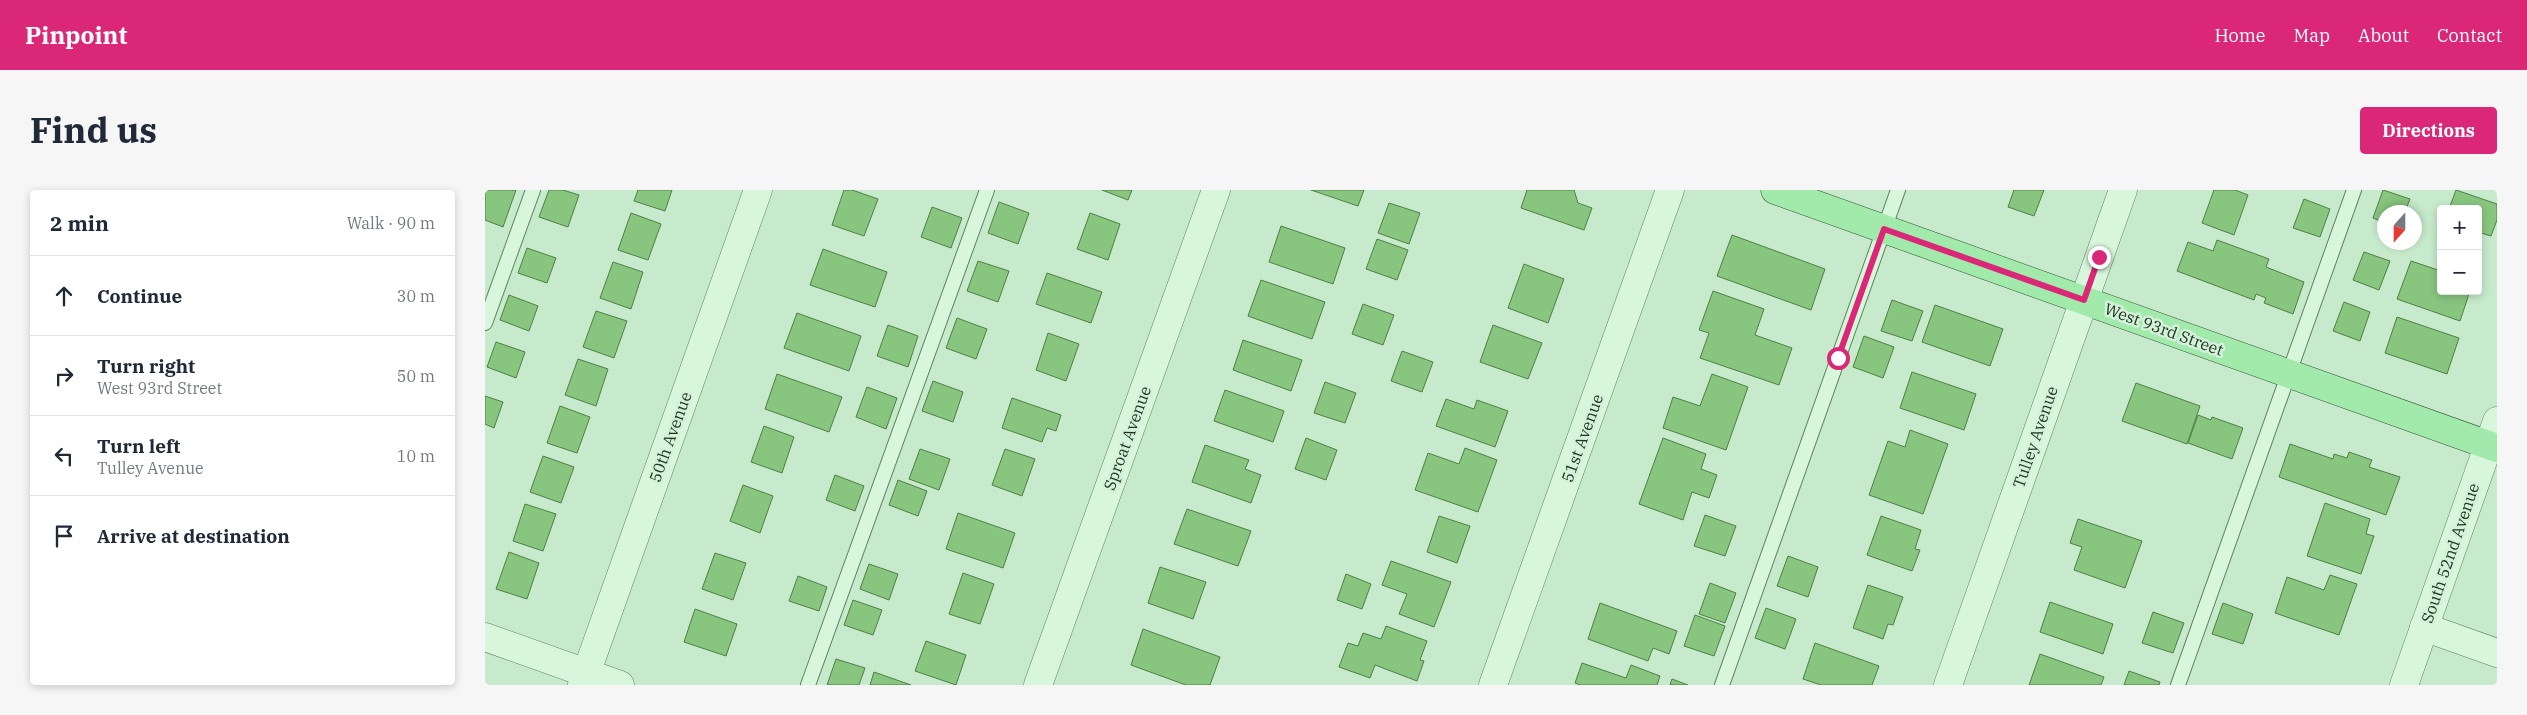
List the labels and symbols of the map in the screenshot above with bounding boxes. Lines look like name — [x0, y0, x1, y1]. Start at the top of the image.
north arrow — [2377, 205, 2422, 250]
route end — [2088, 246, 2111, 269]
street label: West 93rd Street — [2102, 298, 2227, 360]
route start — [1827, 347, 1850, 370]
street label: Sproat Avenue — [1099, 383, 1155, 493]
street label: Tulley Avenue — [2008, 383, 2062, 491]
street label: 50th Avenue — [644, 389, 696, 485]
street label: 51st Avenue — [1557, 391, 1607, 485]
street label: South 52nd Avenue — [2417, 480, 2483, 626]

